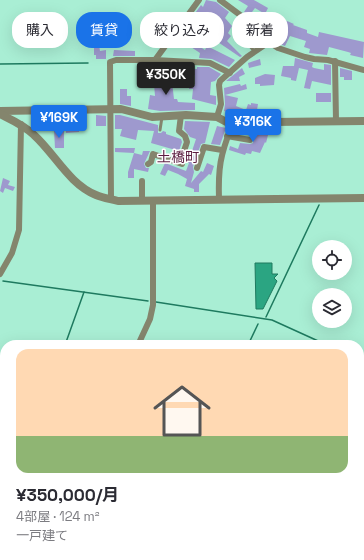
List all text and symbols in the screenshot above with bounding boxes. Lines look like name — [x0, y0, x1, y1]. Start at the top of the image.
chip: 購入 — [12, 12, 68, 48]
chip: 賃貸 — [76, 12, 132, 48]
chip: 絞り込み — [140, 12, 224, 48]
chip: 新着 — [232, 12, 288, 48]
pin: ¥350K — [138, 62, 194, 96]
text: ¥350K — [146, 66, 186, 83]
pin: ¥169K — [31, 105, 87, 139]
text: ¥169K — [40, 109, 78, 126]
pin: ¥316K — [225, 109, 281, 143]
text: ¥316K — [234, 113, 272, 130]
district label: 土橋町 — [157, 148, 199, 166]
map controls — [312, 240, 352, 328]
button: locate — [312, 240, 352, 280]
button: layers — [312, 288, 352, 328]
icon: home — [146, 375, 218, 447]
text: ¥350,000/月 — [16, 484, 119, 506]
text: 4部屋 · 124 m² — [16, 508, 100, 525]
text: 一戸建て — [16, 527, 68, 544]

